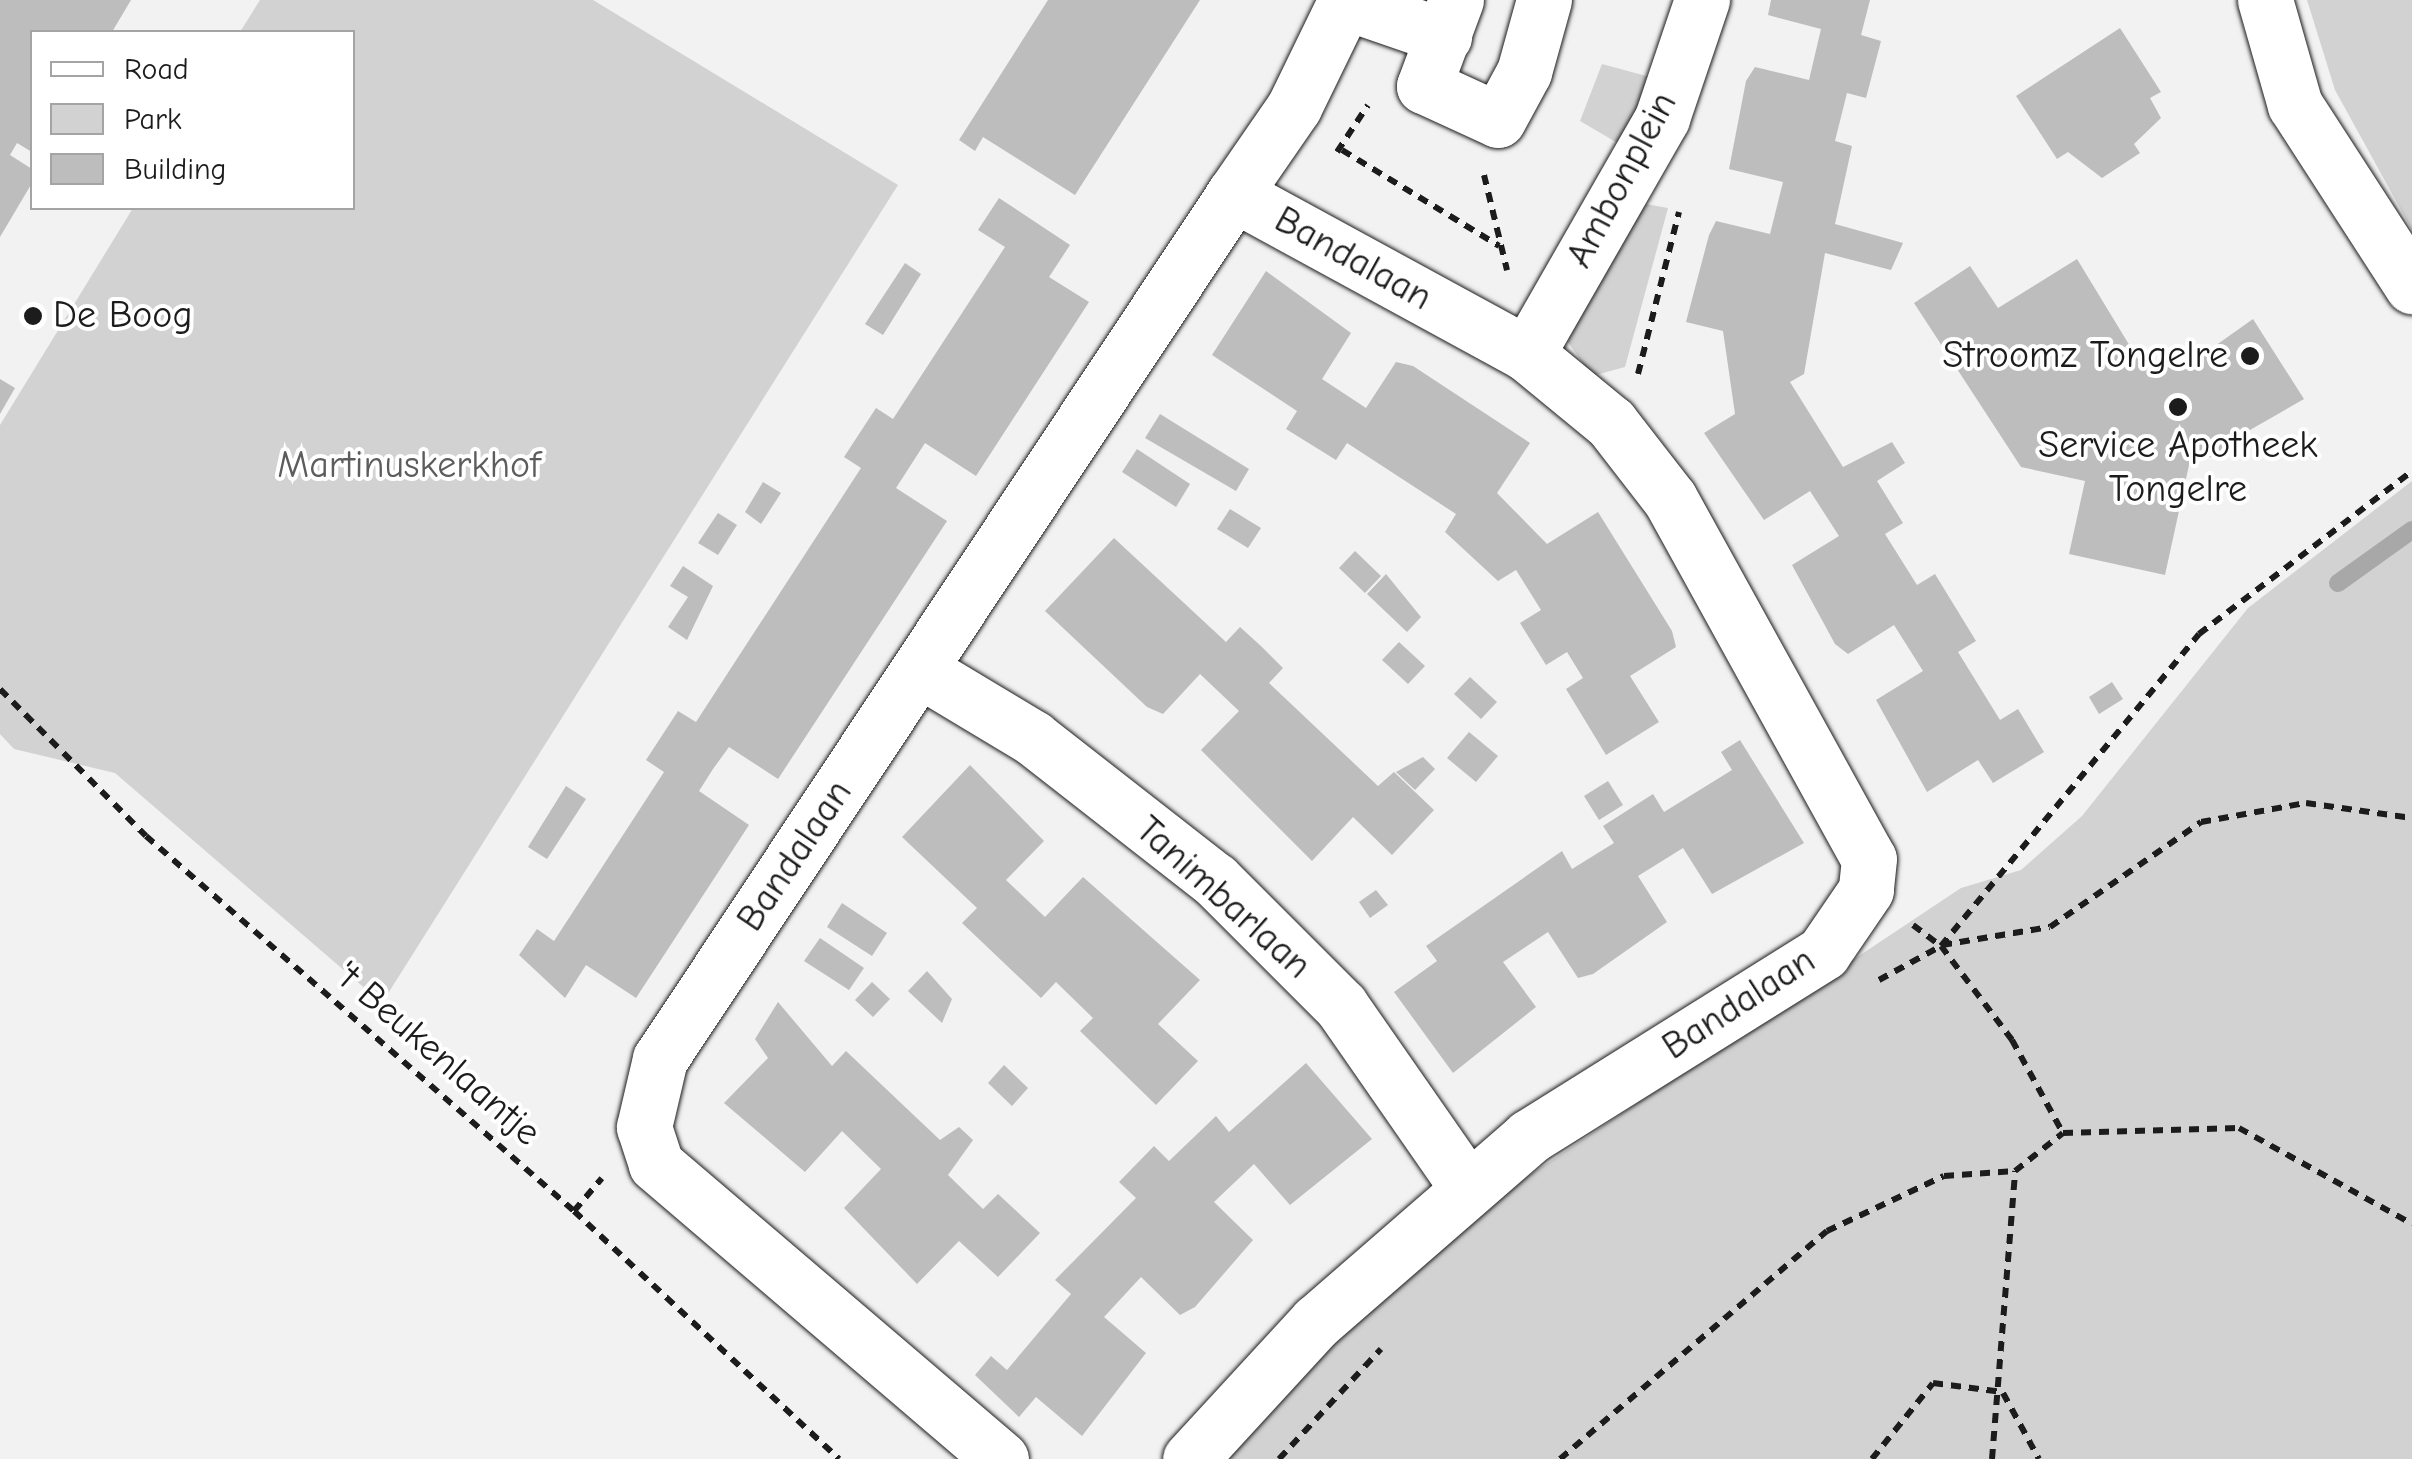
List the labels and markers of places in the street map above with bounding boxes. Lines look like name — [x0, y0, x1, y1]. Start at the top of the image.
place label: De Boog — [53, 293, 193, 339]
marker: De Boog — [22, 305, 44, 327]
place label: Stroomz Tongelre — [1943, 333, 2228, 379]
marker: Stroomz Tongelre — [2237, 343, 2263, 369]
marker: Service Apotheek Tongelre — [2167, 396, 2189, 418]
place label: Service Apotheek Tongelre — [2038, 423, 2318, 512]

